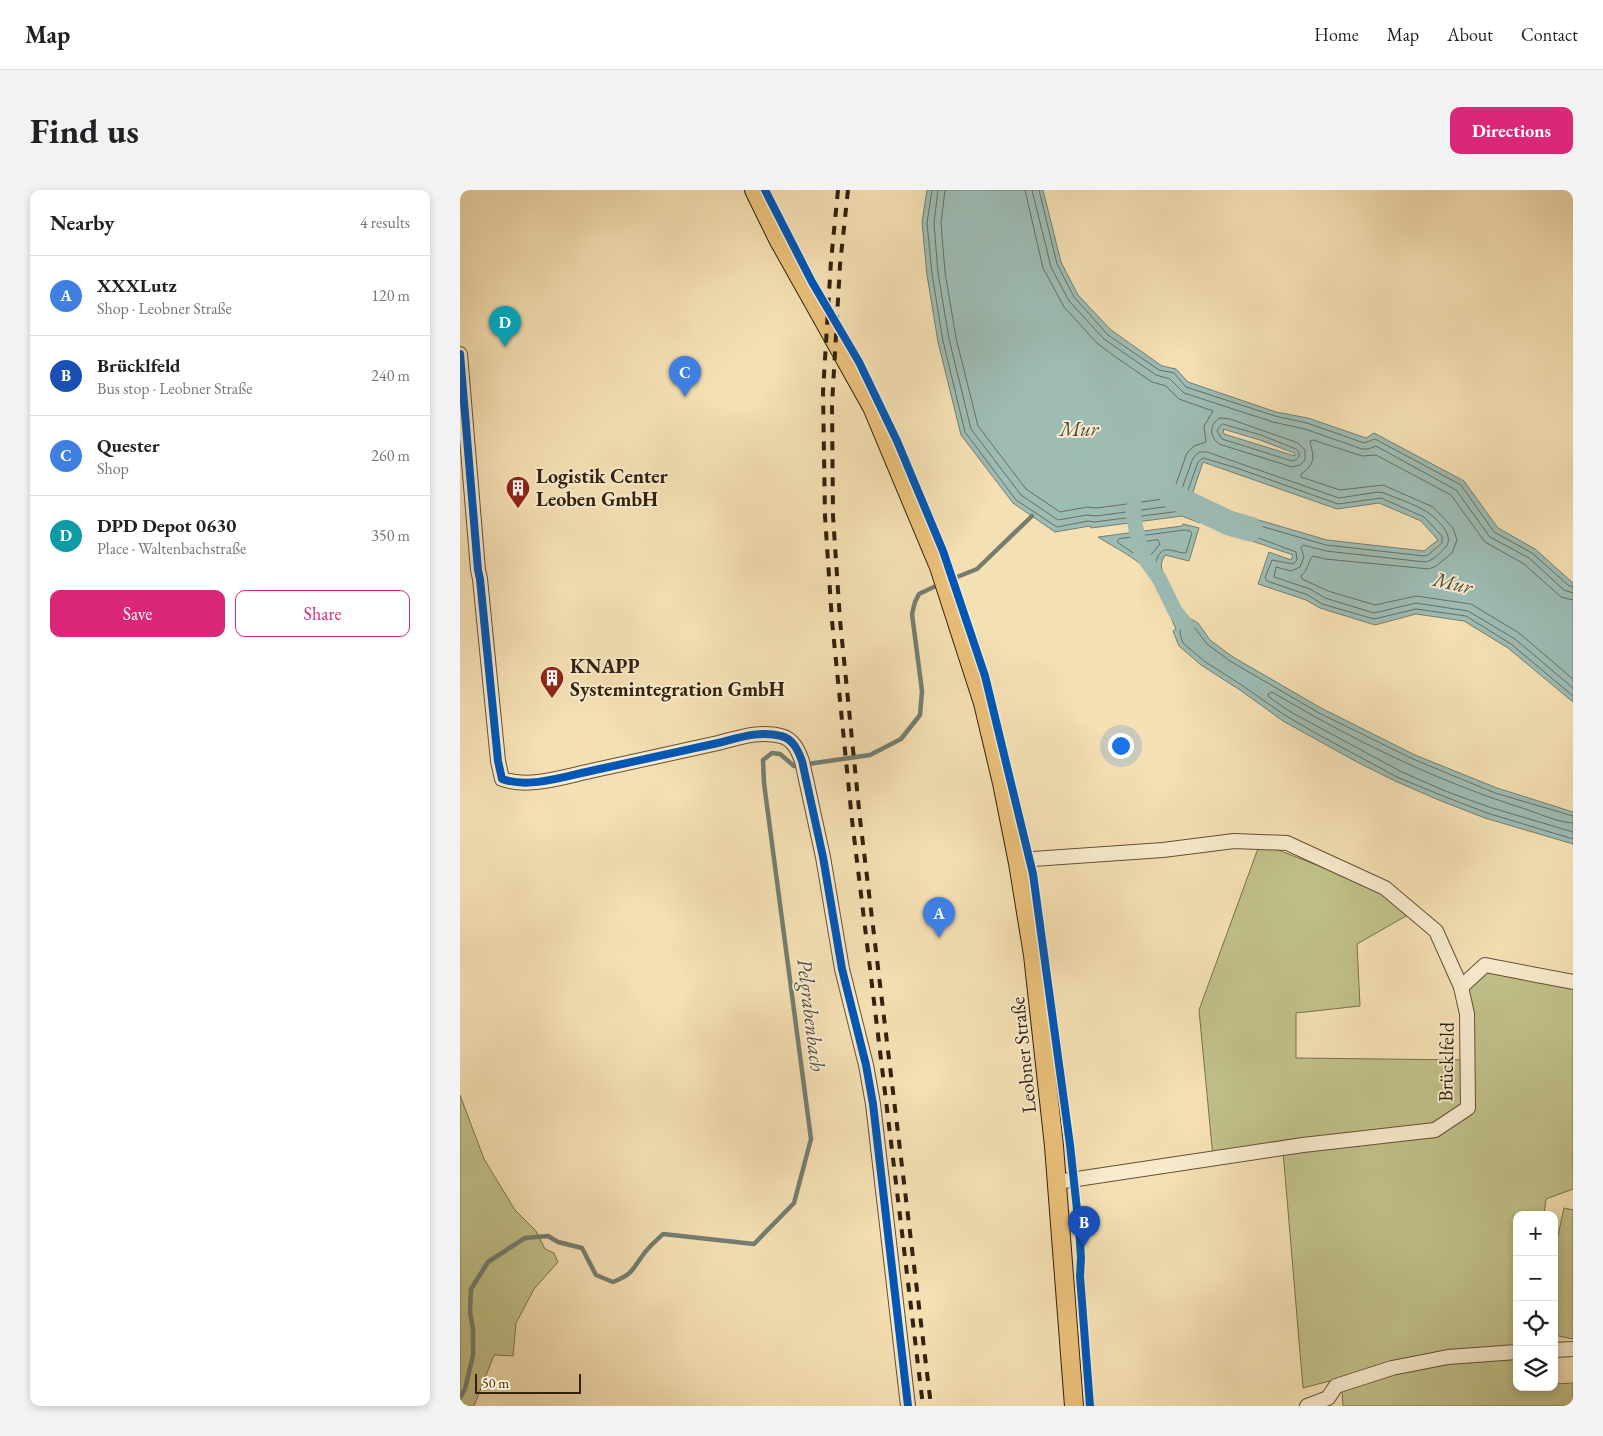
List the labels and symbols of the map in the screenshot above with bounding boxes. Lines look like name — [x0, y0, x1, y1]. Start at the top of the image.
pin: D — [489, 306, 521, 347]
pin: C — [669, 356, 701, 397]
water label: Mur — [1057, 415, 1100, 442]
place label: Logistik Center Leoben GmbH — [536, 463, 669, 512]
building icon: Logistik Center Leoben GmbH — [505, 475, 531, 509]
water label: Mur — [1429, 565, 1476, 600]
place label: KNAPP Systemintegration GmbH — [570, 653, 785, 702]
building icon: KNAPP Systemintegration GmbH — [539, 665, 565, 699]
your location — [1108, 733, 1134, 759]
pin: A — [923, 897, 955, 938]
water label: Pelgrabenbach — [791, 957, 832, 1073]
street label: Leobner Straße — [1004, 995, 1042, 1114]
street label: Brücklfeld — [1432, 1021, 1460, 1102]
pin: B — [1068, 1206, 1100, 1247]
scale bar — [475, 1371, 581, 1394]

